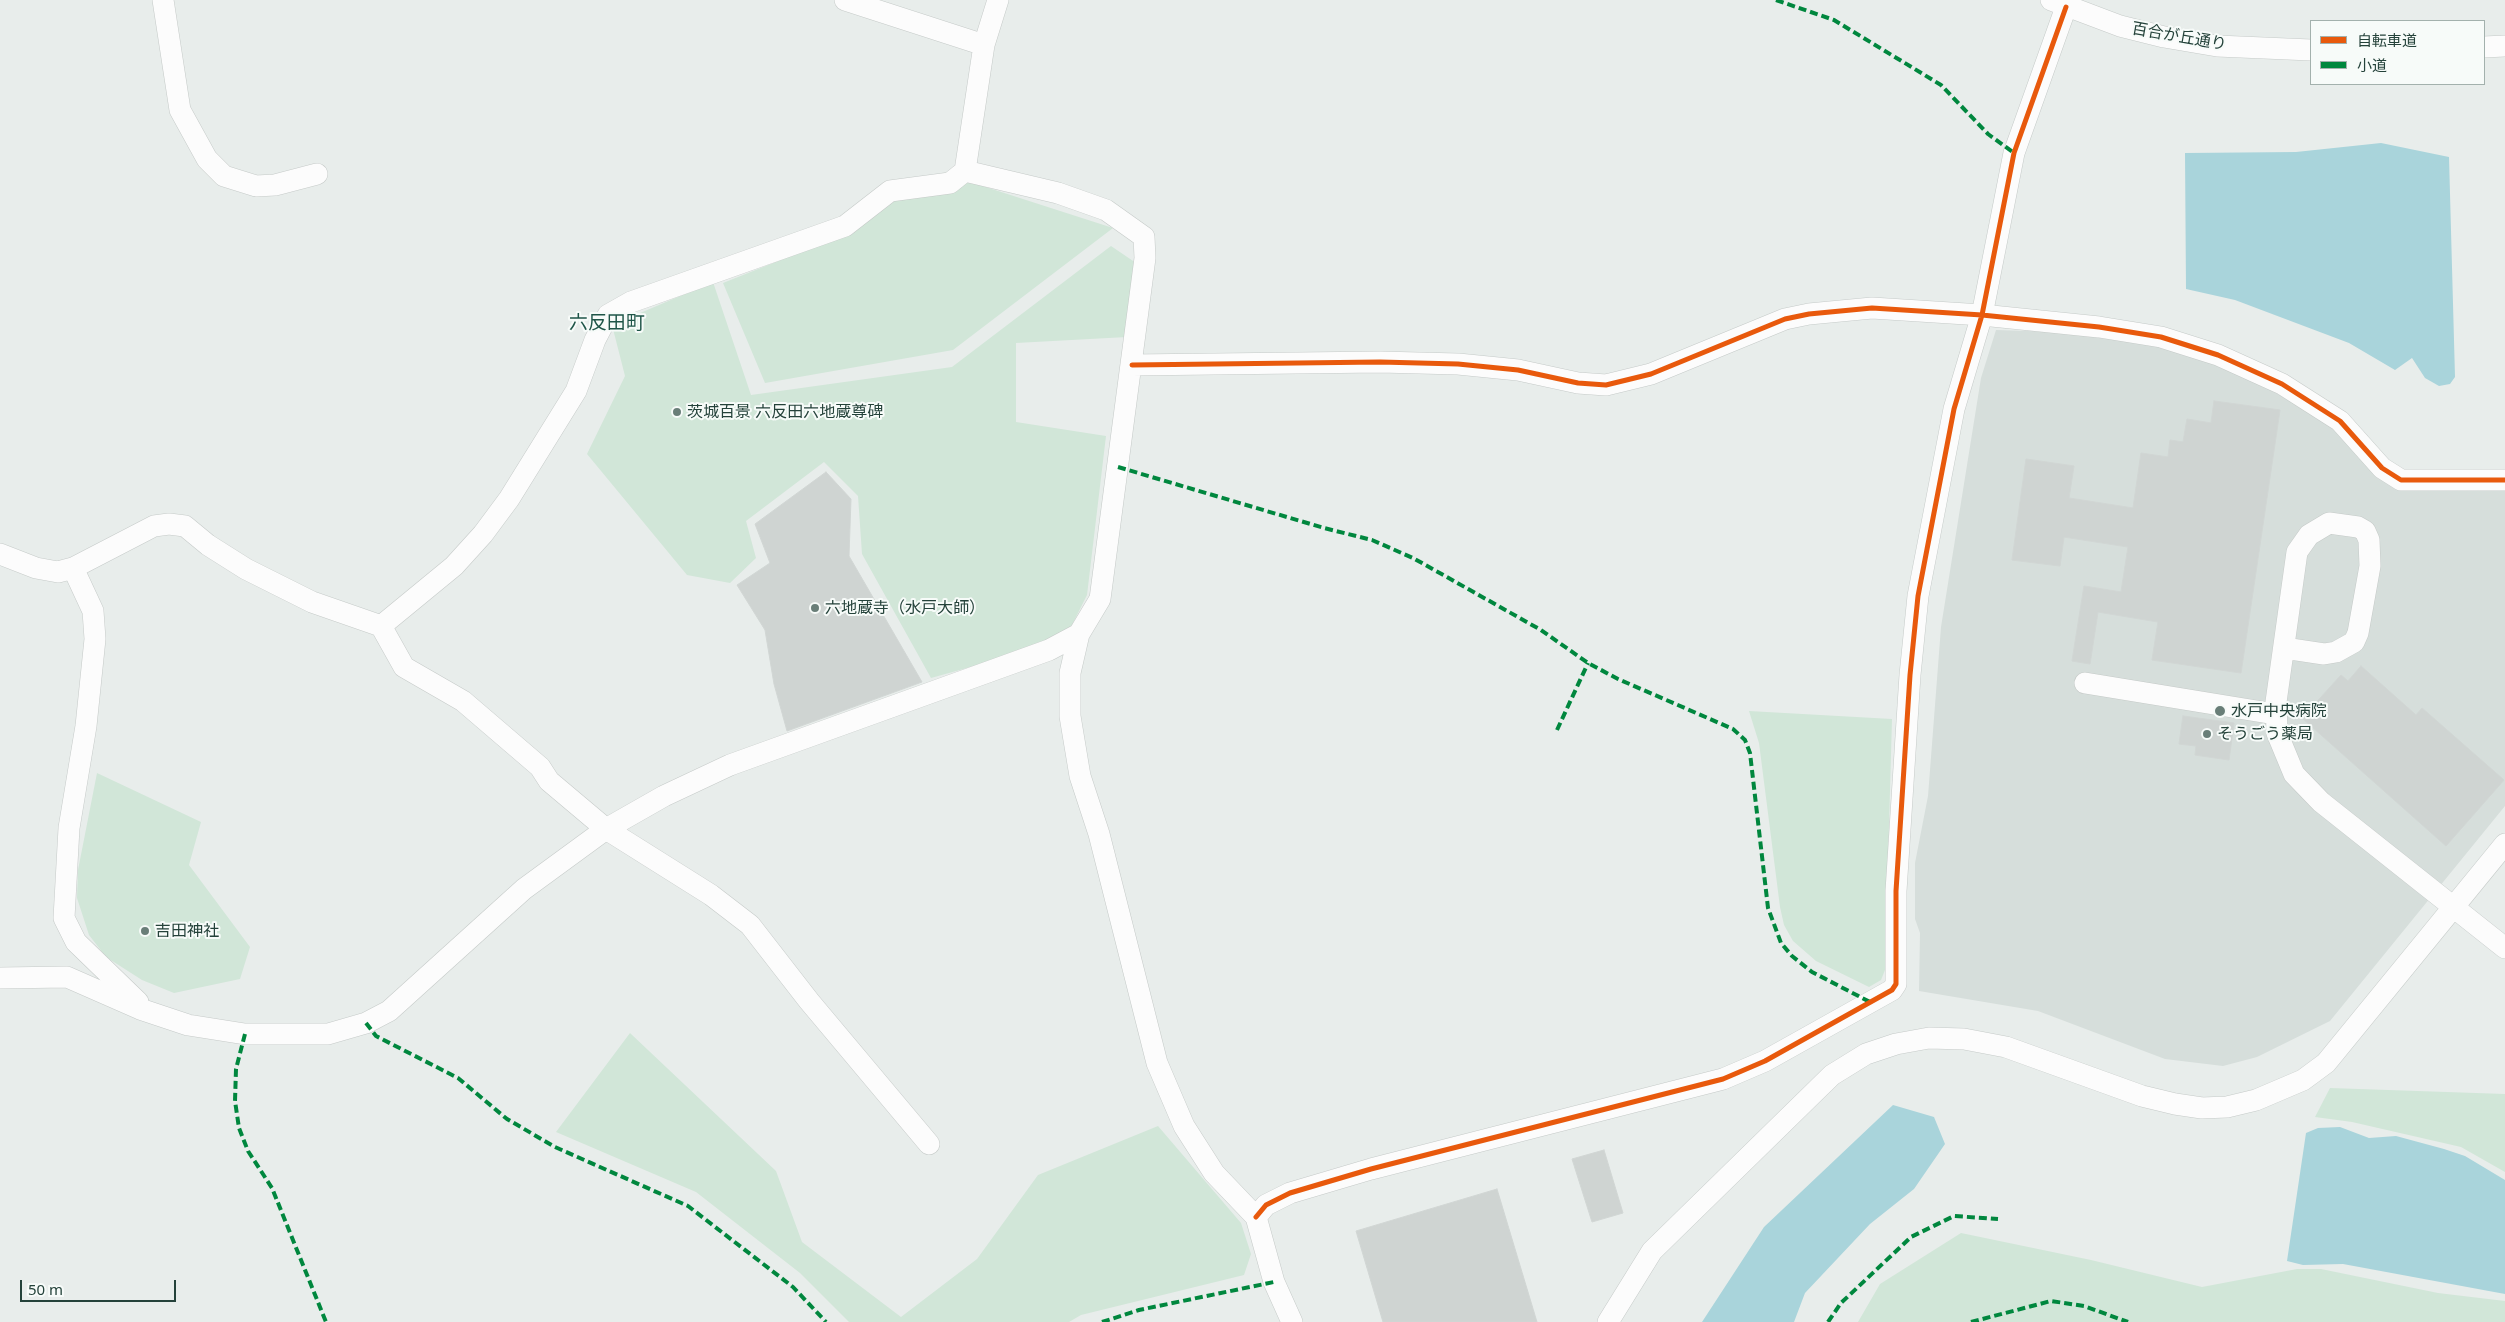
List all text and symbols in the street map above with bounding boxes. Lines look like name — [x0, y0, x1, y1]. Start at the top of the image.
street label: 百合が丘通り — [2130, 19, 2228, 55]
legend — [2310, 20, 2485, 85]
text: 自転車道 — [2357, 30, 2417, 50]
text: 小道 — [2357, 55, 2387, 75]
district label: 六反田町 — [569, 313, 645, 335]
place label: 茨城百景 六反田六地蔵尊碑 — [687, 402, 883, 422]
marker: 茨城百景 六反田六地蔵尊碑 — [671, 406, 683, 418]
place label: 六地蔵寺（水戸大師） — [825, 598, 985, 618]
marker: 六地蔵寺（水戸大師） — [809, 602, 821, 614]
place label: 水戸中央病院 — [2231, 701, 2327, 721]
marker: 水戸中央病院 — [2213, 704, 2227, 718]
place label: そうごう薬局 — [2217, 724, 2313, 744]
marker: そうごう薬局 — [2201, 728, 2213, 740]
place label: 吉田神社 — [155, 921, 219, 941]
marker: 吉田神社 — [139, 925, 151, 937]
scale bar — [22, 1270, 179, 1302]
text: 50 m — [28, 1279, 63, 1299]

